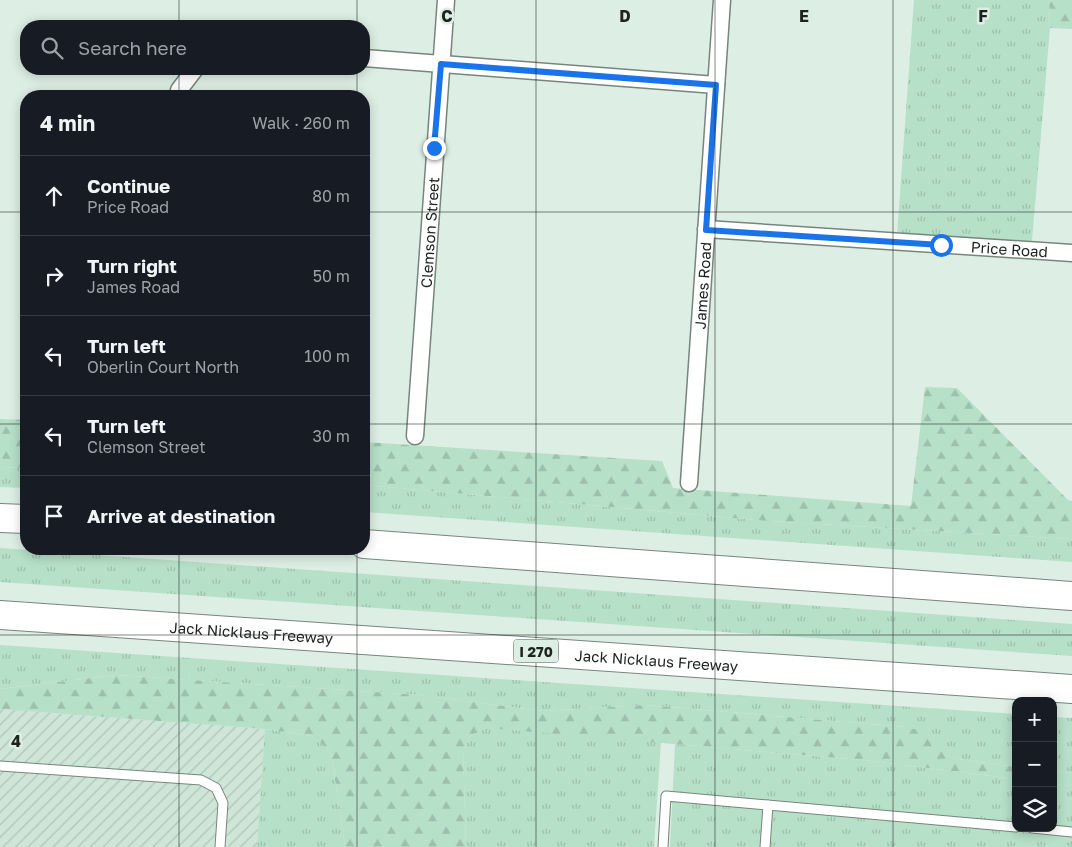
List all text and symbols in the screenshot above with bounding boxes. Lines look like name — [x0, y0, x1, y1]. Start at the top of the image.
text: C — [441, 6, 453, 26]
text: D — [619, 6, 631, 26]
text: E — [799, 6, 809, 26]
text: F — [978, 6, 988, 26]
search box — [20, 20, 370, 75]
icon: search — [38, 34, 66, 62]
text: Search here — [78, 36, 187, 59]
text: 4 min — [40, 110, 95, 136]
text: Walk · 260 m — [252, 113, 350, 133]
route end — [423, 137, 446, 160]
text: Continue — [87, 174, 170, 197]
street label: Clemson Street — [417, 176, 442, 289]
icon: ahead — [40, 182, 68, 210]
text: 80 m — [312, 186, 350, 206]
text: Price Road — [87, 197, 169, 217]
route start — [930, 234, 953, 257]
street label: Price Road — [970, 237, 1048, 260]
street label: James Road — [691, 241, 714, 330]
text: Turn right — [87, 254, 177, 277]
icon: right — [40, 262, 68, 290]
text: 50 m — [313, 266, 350, 286]
text: James Road — [87, 277, 180, 297]
text: Turn left — [87, 334, 166, 357]
icon: left — [40, 342, 68, 370]
text: 100 m — [304, 346, 350, 366]
text: Oberlin Court North — [87, 357, 239, 377]
text: Turn left — [87, 414, 166, 437]
icon: left — [40, 422, 68, 450]
text: 30 m — [313, 426, 350, 446]
text: Clemson Street — [87, 437, 206, 457]
icon: arrive — [40, 502, 68, 530]
text: Arrive at destination — [87, 504, 275, 527]
street label: Jack Nicklaus Freeway — [169, 618, 334, 647]
road number: I 270 — [514, 640, 558, 662]
street label: Jack Nicklaus Freeway — [574, 646, 739, 675]
map controls — [1012, 697, 1057, 832]
button: + — [1012, 697, 1057, 742]
text: 4 — [11, 731, 21, 751]
button: − — [1012, 742, 1057, 787]
button: layers — [1012, 787, 1057, 832]

